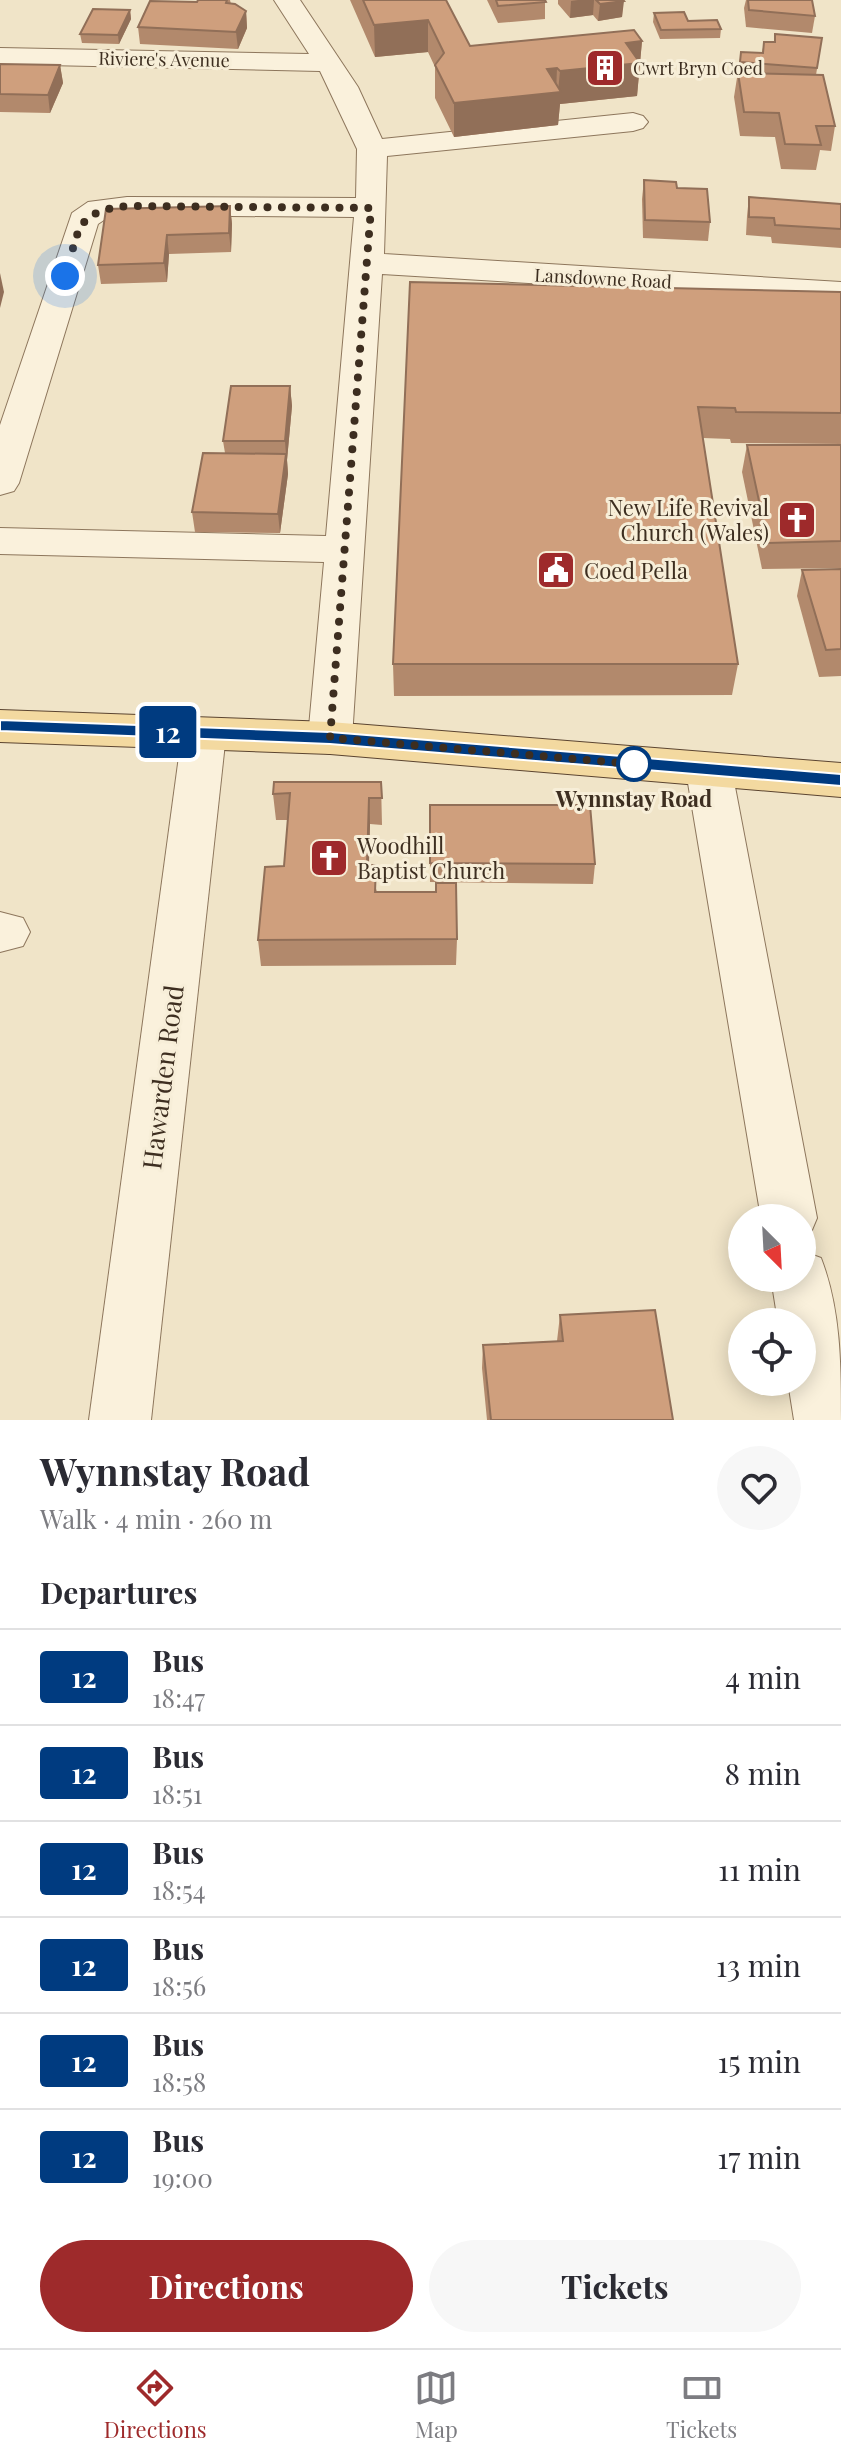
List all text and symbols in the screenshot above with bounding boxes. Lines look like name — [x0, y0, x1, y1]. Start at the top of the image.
street label: Riviere's Avenue — [98, 46, 230, 72]
building icon: Cwrt Bryn Coed — [584, 47, 626, 89]
place label: Cwrt Bryn Coed — [633, 56, 764, 80]
your location — [45, 256, 85, 296]
street label: Lansdowne Road — [534, 262, 673, 294]
place label: New Life Revival Church (Wales) — [608, 492, 769, 547]
church icon: New Life Revival Church (Wales) — [776, 499, 818, 541]
public building icon: Coed Pella — [535, 549, 577, 591]
place label: Coed Pella — [584, 555, 688, 585]
line badge: 12 — [132, 706, 204, 758]
text: 12 — [155, 713, 181, 750]
marker: Wynnstay Road — [617, 747, 651, 781]
place label: Wynnstay Road — [555, 783, 712, 813]
place label: Woodhill Baptist Church — [356, 830, 505, 885]
church icon: Woodhill Baptist Church — [308, 837, 350, 879]
street label: Hawarden Road — [133, 983, 191, 1171]
north arrow — [728, 1204, 816, 1292]
map controls — [728, 1204, 816, 1396]
button: locate — [728, 1308, 816, 1396]
text: Wynnstay Road — [40, 1445, 310, 1496]
button: heart — [717, 1446, 801, 1530]
text: Walk · 4 min · 260 m — [40, 1501, 272, 1536]
text: Departures — [40, 1572, 197, 1612]
text: Bus — [152, 1640, 204, 1680]
text: 4 min — [725, 1657, 801, 1697]
text: 12 — [71, 1658, 97, 1695]
text: 18:47 — [152, 1680, 205, 1715]
text: Bus — [152, 1736, 204, 1776]
text: 8 min — [725, 1753, 801, 1793]
text: 12 — [71, 1754, 97, 1791]
text: 18:51 — [152, 1776, 202, 1811]
text: Bus — [152, 1832, 204, 1872]
text: 11 min — [718, 1849, 801, 1889]
text: 12 — [71, 1850, 97, 1887]
text: 18:54 — [152, 1872, 206, 1907]
text: Bus — [152, 1928, 204, 1968]
text: 13 min — [716, 1945, 801, 1985]
text: 12 — [71, 1946, 97, 1983]
text: 18:56 — [152, 1968, 206, 2003]
text: Bus — [152, 2024, 204, 2064]
text: 15 min — [717, 2041, 801, 2081]
text: 12 — [71, 2042, 97, 2079]
text: 18:58 — [152, 2064, 206, 2099]
text: Bus — [152, 2120, 204, 2160]
text: 17 min — [717, 2137, 801, 2177]
text: 12 — [71, 2138, 97, 2175]
text: 19:00 — [152, 2160, 213, 2195]
button: Directions — [40, 2240, 413, 2332]
button: Tickets — [429, 2240, 801, 2332]
tab: Directions — [104, 2366, 207, 2444]
tab: Map — [414, 2366, 458, 2444]
tab: Tickets — [666, 2366, 737, 2444]

